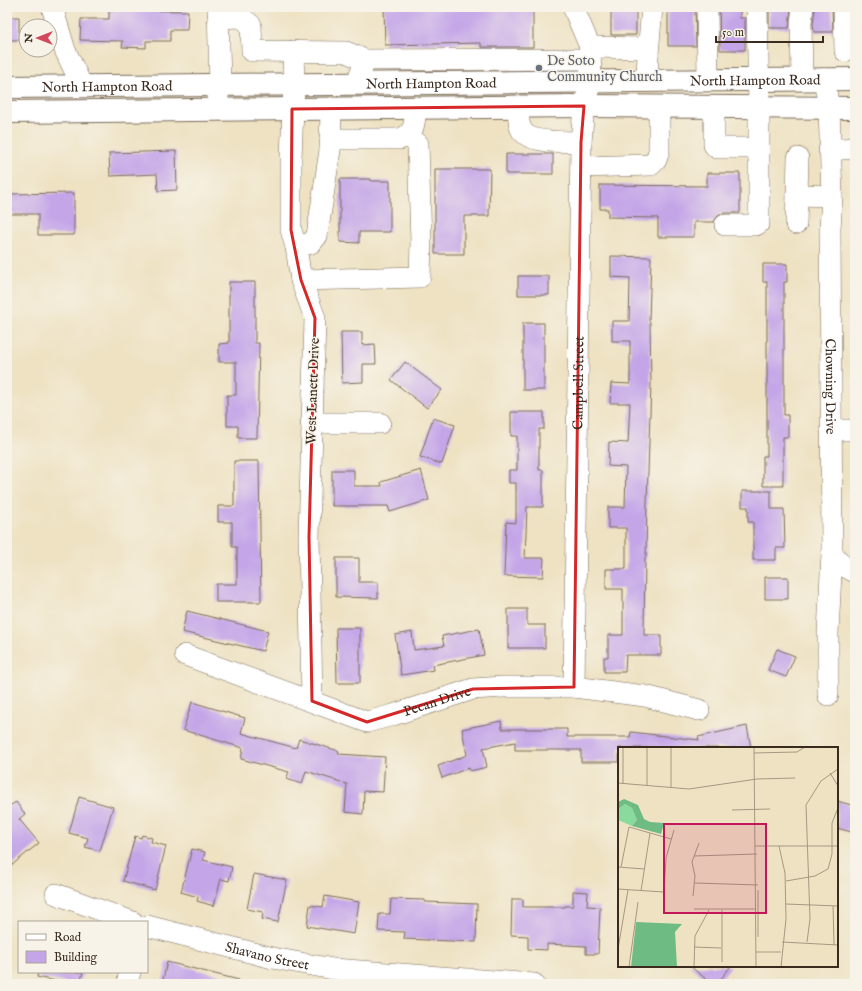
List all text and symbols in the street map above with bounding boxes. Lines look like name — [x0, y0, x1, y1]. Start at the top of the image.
north arrow — [18, 18, 58, 58]
scale bar — [716, 18, 823, 44]
text: 50 m — [722, 25, 744, 40]
text: N — [22, 33, 36, 44]
place label: De Soto Community Church — [547, 52, 663, 86]
marker: De Soto Community Church — [534, 63, 544, 73]
street label: North Hampton Road — [690, 71, 821, 91]
street label: North Hampton Road — [366, 74, 497, 94]
street label: North Hampton Road — [42, 77, 173, 97]
street label: Campbell Street — [569, 336, 589, 430]
street label: West Lanett Drive — [302, 337, 324, 445]
street label: Chowning Drive — [821, 338, 839, 435]
street label: Pecan Drive — [401, 682, 474, 721]
inset map — [618, 747, 838, 967]
legend — [18, 921, 148, 973]
text: Road — [54, 930, 82, 945]
street label: Shavano Street — [223, 938, 311, 975]
text: Building — [54, 950, 98, 965]

